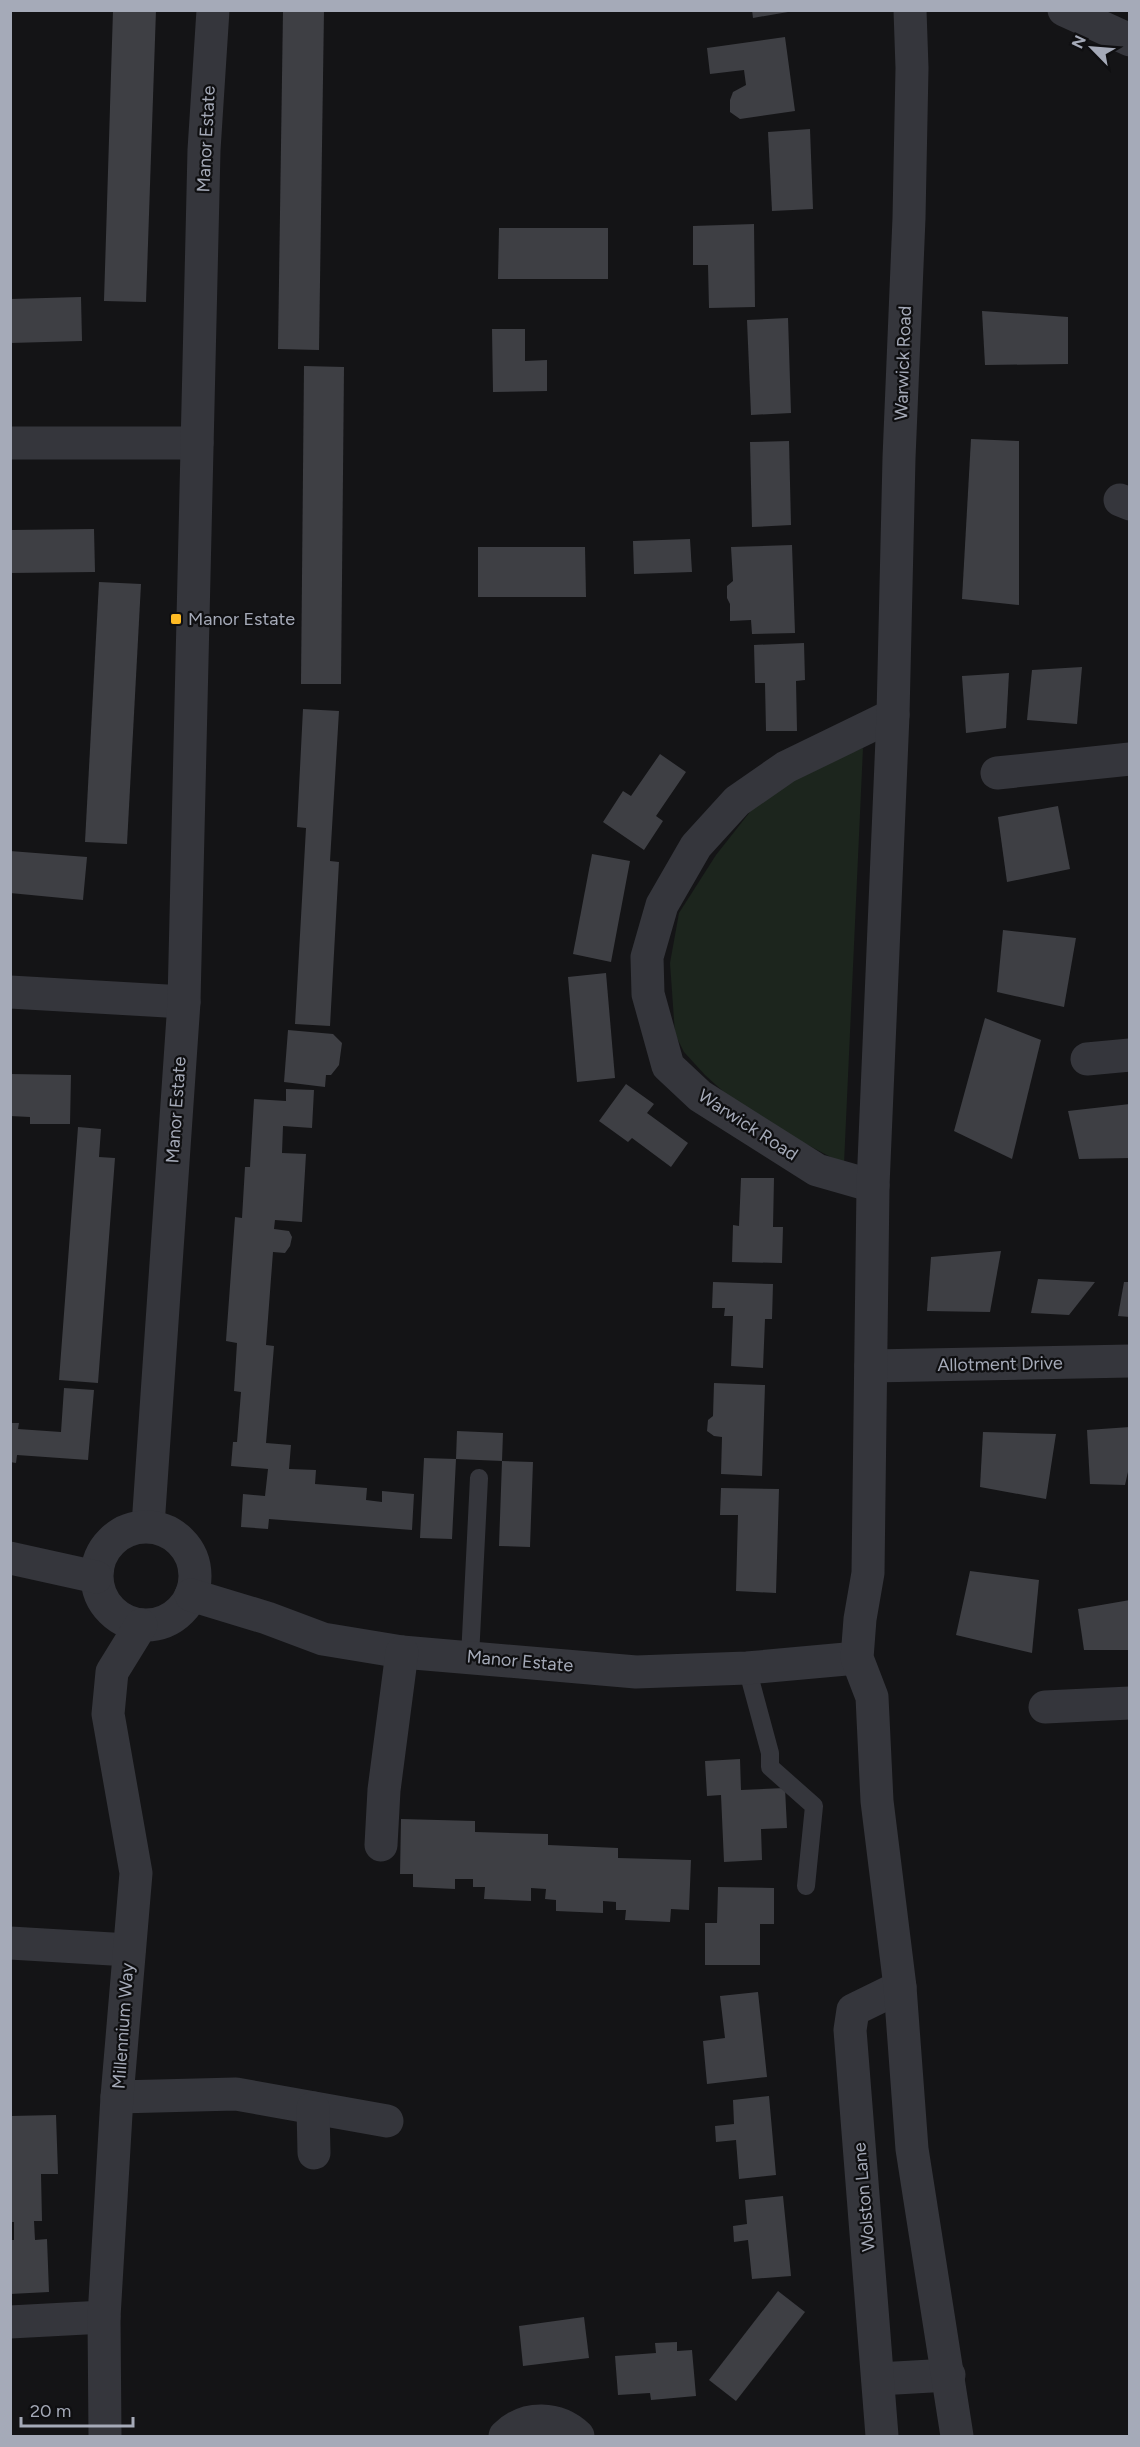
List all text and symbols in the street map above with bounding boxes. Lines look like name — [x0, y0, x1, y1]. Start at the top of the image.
north arrow — [1062, 18, 1122, 78]
text: N — [1068, 32, 1090, 51]
street label: Manor Estate — [192, 85, 220, 193]
street label: Warwick Road — [890, 305, 916, 421]
place label: Manor Estate — [188, 608, 295, 630]
marker: Manor Estate — [169, 612, 183, 626]
street label: Manor Estate — [161, 1056, 191, 1164]
street label: Warwick Road — [694, 1085, 802, 1165]
street label: Allotment Drive — [937, 1352, 1063, 1376]
street label: Manor Estate — [466, 1645, 574, 1677]
street label: Millennium Way — [108, 1962, 138, 2090]
street label: Wolston Lane — [848, 2141, 880, 2252]
scale bar — [21, 2390, 134, 2428]
text: 20 m — [30, 2400, 71, 2422]

